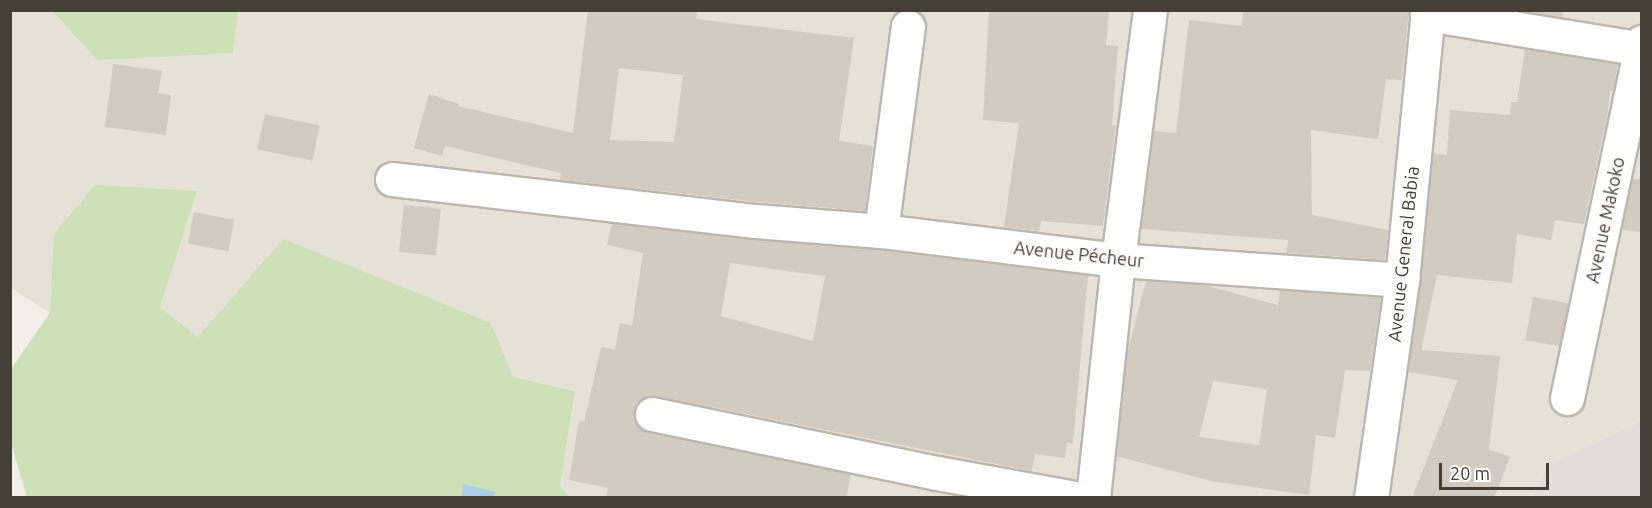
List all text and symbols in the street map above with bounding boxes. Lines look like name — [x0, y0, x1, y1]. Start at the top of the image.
street label: Avenue Makoko — [1581, 155, 1629, 285]
street label: Avenue General Babia — [1383, 165, 1423, 343]
street label: Avenue Pécheur — [1013, 236, 1145, 272]
scale bar — [1442, 451, 1552, 489]
text: 20 m — [1450, 463, 1490, 483]

